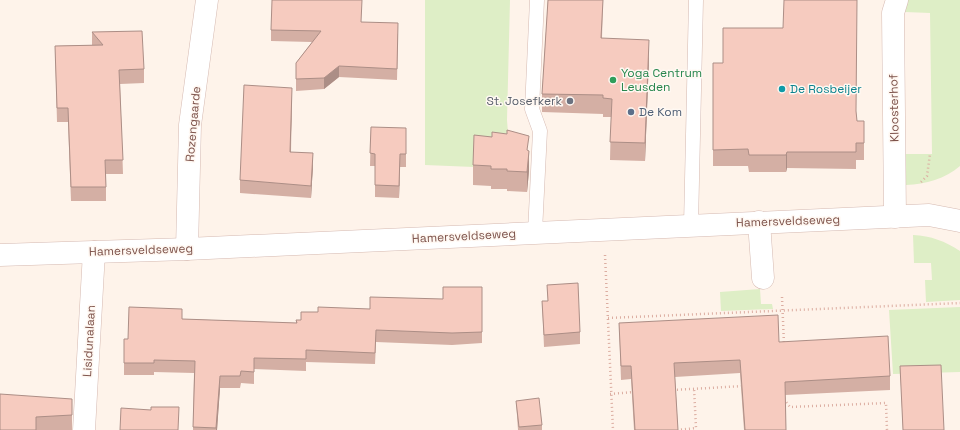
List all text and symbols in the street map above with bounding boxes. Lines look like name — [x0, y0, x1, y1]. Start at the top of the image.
place label: Yoga Centrum Leusden — [621, 65, 702, 95]
street label: Kloosterhof — [885, 74, 903, 142]
marker: Yoga Centrum Leusden — [608, 75, 618, 85]
place label: De Rosbeijer — [790, 81, 862, 97]
marker: De Rosbeijer — [777, 84, 787, 94]
street label: Rozengaarde — [182, 85, 204, 163]
place label: St. Josefkerk — [486, 93, 563, 109]
marker: St. Josefkerk — [565, 96, 575, 106]
place label: De Kom — [639, 104, 682, 120]
marker: De Kom — [626, 107, 636, 117]
street label: Hamersveldseweg — [736, 211, 840, 231]
street label: Hamersveldseweg — [411, 225, 517, 247]
street label: Hamersveldseweg — [89, 240, 193, 260]
street label: Lisidunalaan — [79, 305, 99, 377]

